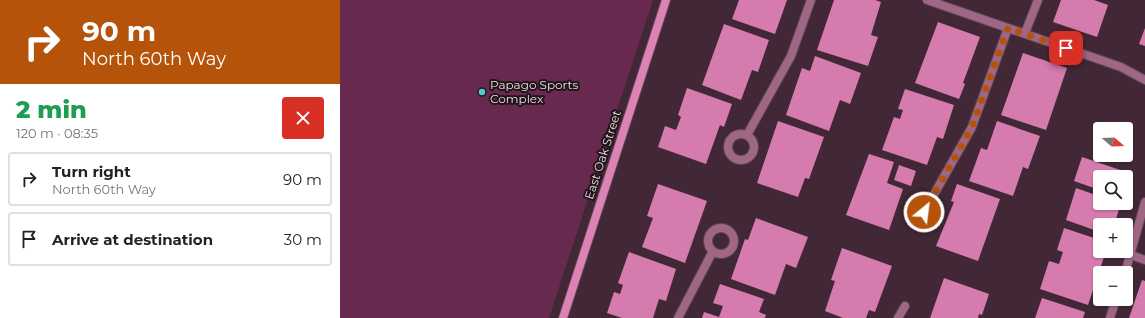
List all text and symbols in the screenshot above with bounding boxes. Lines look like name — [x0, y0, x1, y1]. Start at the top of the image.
text: 90 m — [82, 14, 156, 48]
icon: right — [16, 16, 68, 68]
pin — [1049, 31, 1083, 65]
icon: arrive — [1055, 37, 1077, 59]
text: North 60th Way — [82, 48, 226, 70]
place label: Papago Sports Complex — [490, 77, 578, 106]
marker: Papago Sports Complex — [477, 87, 487, 97]
text: 2 min — [16, 95, 87, 124]
button: close — [282, 97, 324, 139]
street label: East Oak Street — [581, 108, 624, 201]
north arrow — [1093, 122, 1133, 162]
map controls — [1093, 122, 1133, 306]
text: 120 m · 08:35 — [16, 125, 98, 141]
text: Turn right — [52, 162, 131, 181]
icon: right — [18, 168, 40, 190]
text: 90 m — [283, 170, 322, 189]
button: search — [1093, 170, 1133, 210]
text: North 60th Way — [52, 181, 156, 197]
position arrow — [903, 191, 945, 233]
button: + — [1093, 218, 1133, 258]
icon: arrive — [18, 228, 40, 250]
text: Arrive at destination — [52, 230, 213, 249]
text: 30 m — [284, 230, 322, 249]
button: − — [1093, 266, 1133, 306]

